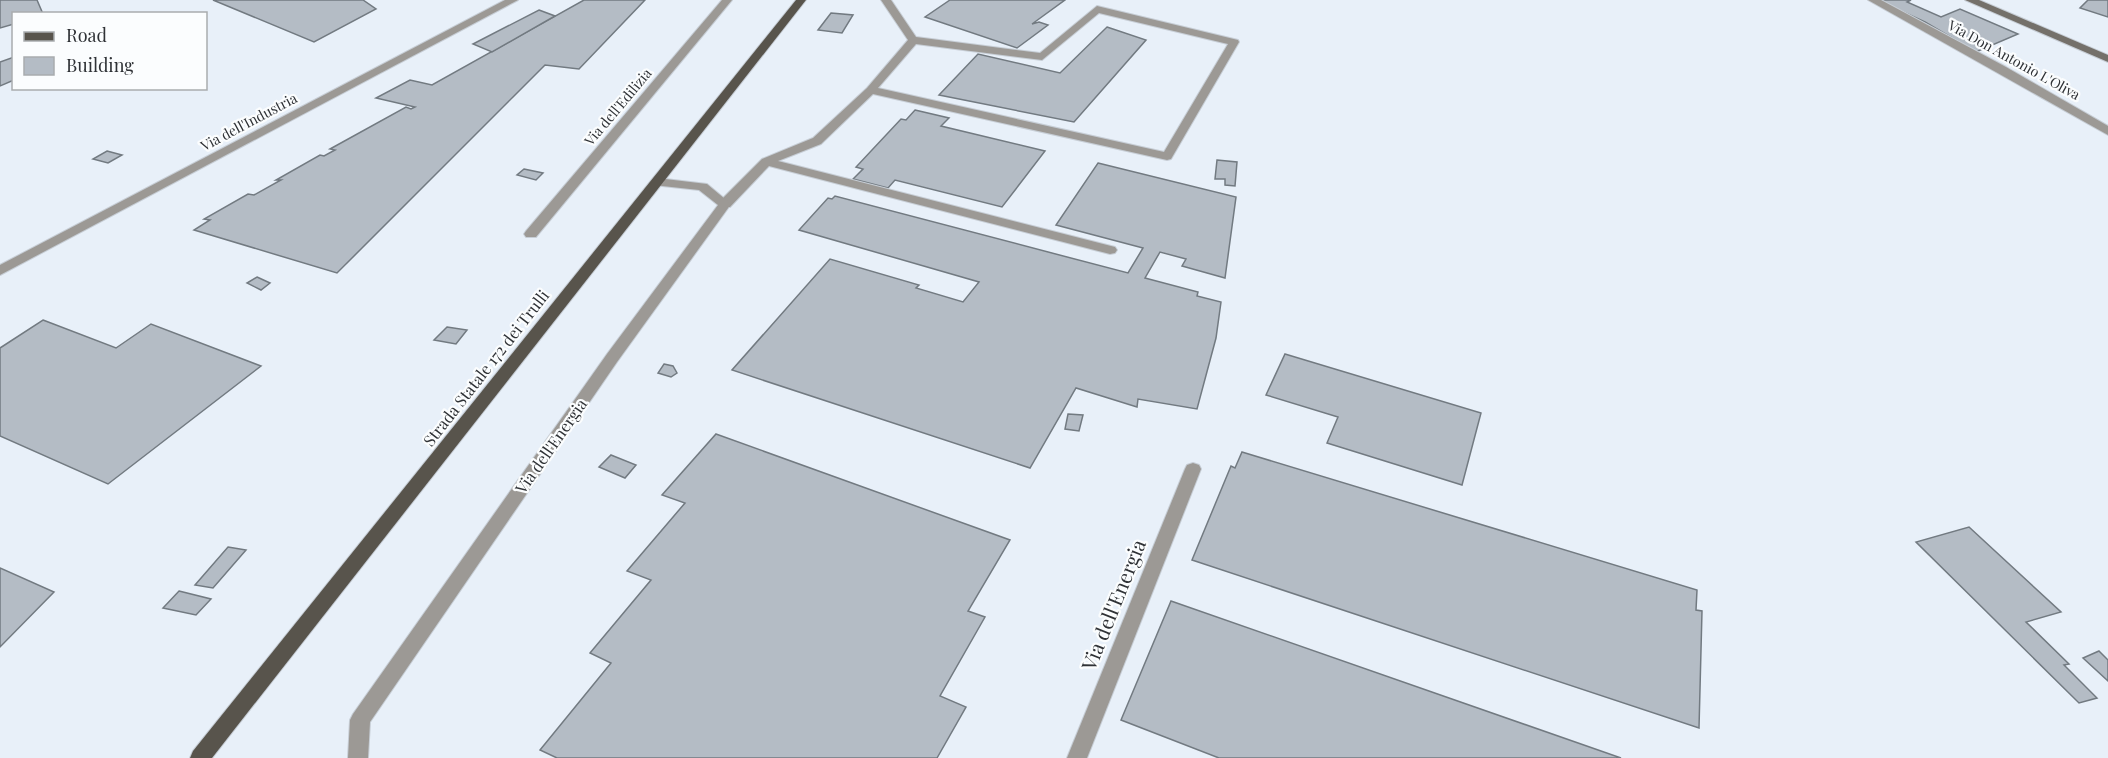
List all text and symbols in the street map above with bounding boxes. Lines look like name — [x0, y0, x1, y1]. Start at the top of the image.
legend — [12, 12, 207, 90]
street label: Via Don Antonio L'Oliva — [1944, 15, 2084, 104]
text: Road — [66, 23, 107, 47]
text: Building — [66, 53, 134, 77]
street label: Via dell'Edilizia — [579, 64, 656, 150]
street label: Via dell'Industria — [196, 88, 300, 155]
street label: Strada Statale 172 dei Trulli — [418, 285, 553, 450]
street label: Via dell'Energia — [510, 394, 591, 498]
street label: Via dell'Energia — [1074, 535, 1151, 675]

